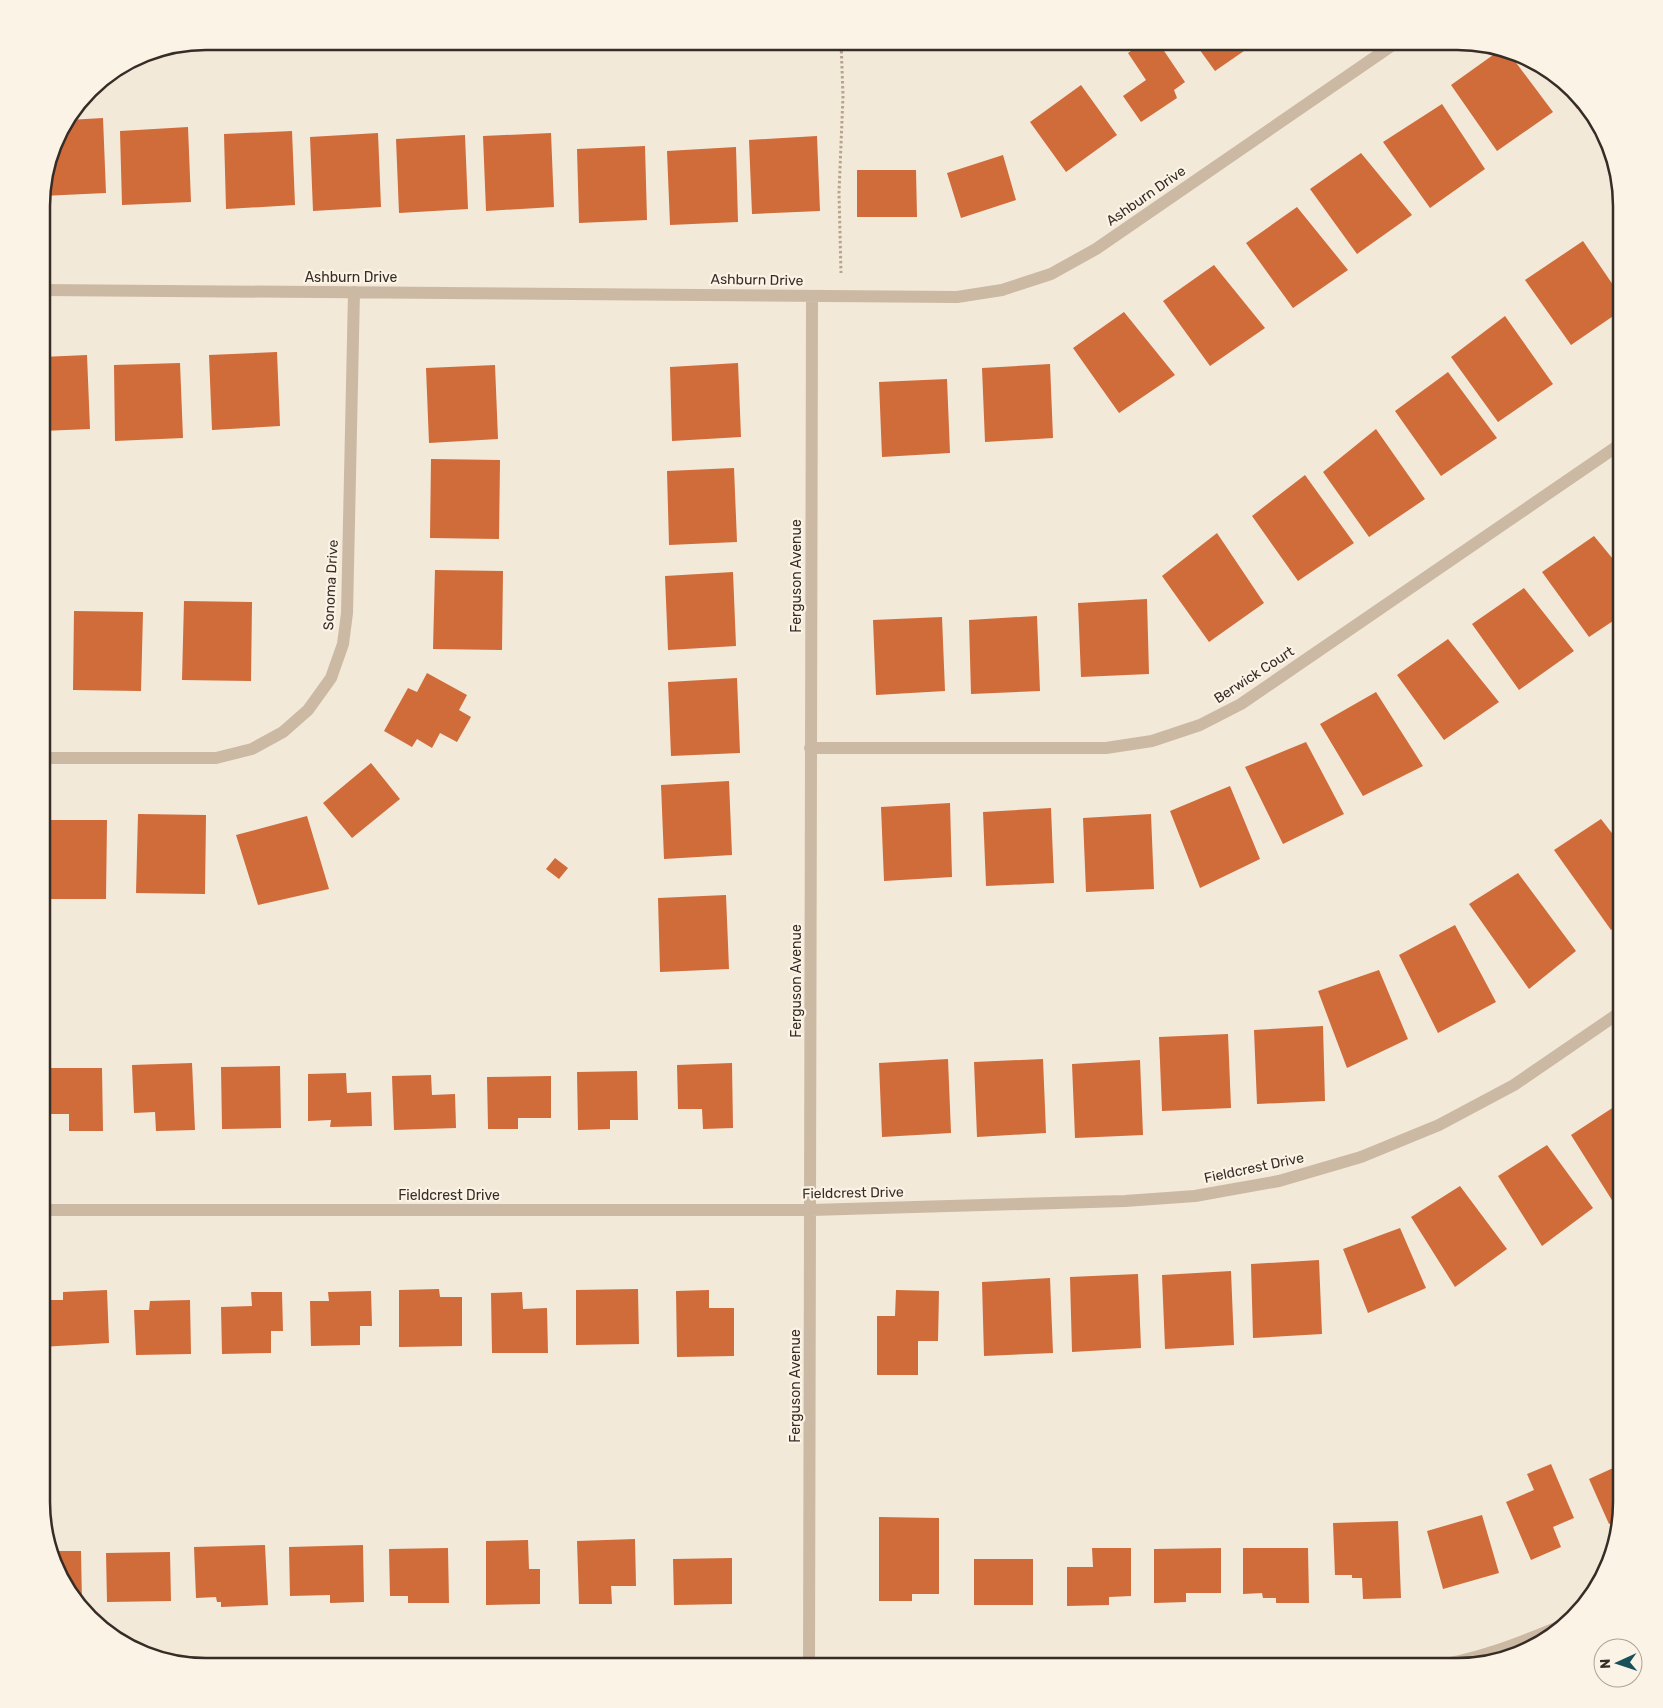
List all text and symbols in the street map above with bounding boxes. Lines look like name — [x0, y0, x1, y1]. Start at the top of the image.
street label: Ashburn Drive — [1103, 162, 1189, 230]
street label: Ashburn Drive — [305, 269, 398, 286]
street label: Ashburn Drive — [710, 271, 804, 289]
street label: Ferguson Avenue — [788, 519, 805, 633]
street label: Sonoma Drive — [320, 539, 342, 631]
street label: Berwick Court — [1211, 643, 1298, 707]
street label: Ferguson Avenue — [788, 924, 805, 1038]
street label: Fieldcrest Drive — [1203, 1149, 1306, 1187]
street label: Fieldcrest Drive — [802, 1184, 904, 1202]
street label: Fieldcrest Drive — [398, 1187, 500, 1204]
street label: Ferguson Avenue — [787, 1329, 804, 1443]
north arrow — [1593, 1638, 1643, 1688]
text: N — [1597, 1658, 1614, 1669]

